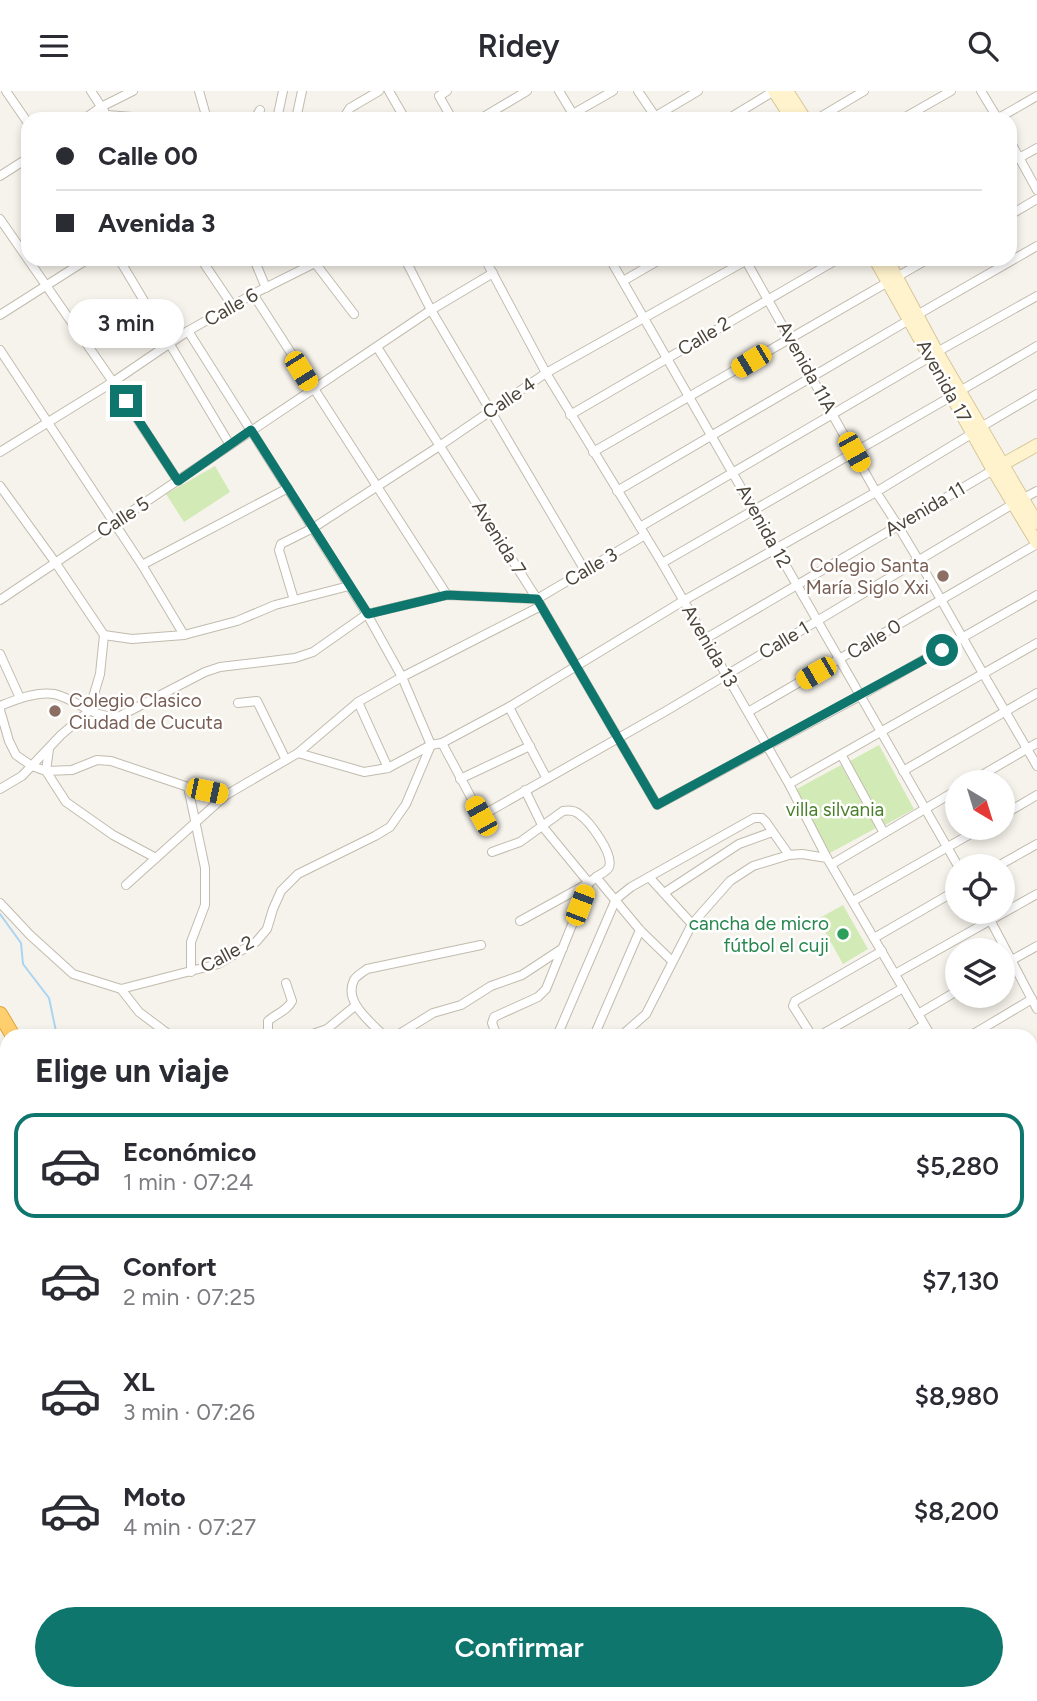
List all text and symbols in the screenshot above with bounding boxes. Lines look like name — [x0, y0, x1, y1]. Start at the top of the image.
icon: menu — [35, 27, 73, 65]
text: Ridey — [477, 27, 560, 65]
icon: search — [964, 27, 1002, 65]
text: Calle 00 — [98, 140, 198, 172]
text: Avenida 3 — [98, 207, 215, 239]
street label: Calle 6 — [200, 283, 262, 331]
callout: 3 min — [68, 299, 184, 349]
text: 3 min — [98, 309, 154, 337]
street label: Calle 2 — [673, 311, 735, 361]
street label: Avenida 11A — [772, 317, 842, 417]
street label: Avenida 17 — [912, 336, 976, 426]
car — [728, 341, 775, 381]
car — [281, 348, 322, 394]
street label: Calle 4 — [478, 372, 540, 424]
route end — [110, 385, 142, 417]
car — [835, 429, 874, 475]
street label: Avenida 11 — [881, 477, 969, 541]
street label: Avenida 12 — [732, 480, 796, 572]
street label: Calle 5 — [93, 492, 154, 542]
street label: Avenida 7 — [467, 497, 531, 579]
street label: Calle 3 — [561, 543, 621, 591]
place label: Colegio Santa María Siglo Xxi — [806, 554, 929, 599]
marker: Colegio Santa María Siglo Xxi — [935, 568, 951, 584]
street label: Avenida 13 — [677, 601, 743, 691]
street label: Calle 0 — [843, 614, 905, 664]
street label: Calle 1 — [755, 616, 813, 664]
route start — [926, 634, 958, 666]
car — [793, 653, 840, 693]
place label: Colegio Clasico Ciudad de Cucuta — [69, 689, 223, 734]
marker: Colegio Clasico Ciudad de Cucuta — [47, 703, 63, 719]
north arrow — [945, 770, 1015, 840]
map controls — [945, 770, 1015, 1008]
car — [185, 776, 230, 806]
car — [462, 793, 501, 839]
park label: villa silvania — [786, 798, 884, 821]
button: locate — [945, 854, 1015, 924]
car — [563, 882, 598, 928]
place label: cancha de micro fútbol el cuji — [689, 912, 829, 957]
marker: cancha de micro fútbol el cuji — [835, 926, 851, 942]
street label: Calle 2 — [196, 930, 258, 978]
button: layers — [945, 938, 1015, 1008]
text: Elige un viaje — [35, 1052, 229, 1090]
icon: car — [39, 1134, 102, 1197]
text: Económico — [123, 1136, 256, 1168]
text: $5,280 — [916, 1150, 999, 1182]
text: 1 min · 07:24 — [123, 1168, 253, 1196]
icon: car — [39, 1249, 102, 1312]
text: Confort — [123, 1251, 217, 1283]
text: $7,130 — [922, 1265, 999, 1297]
text: 2 min · 07:25 — [123, 1283, 255, 1311]
icon: car — [39, 1364, 102, 1427]
text: XL — [123, 1366, 155, 1398]
text: $8,980 — [915, 1380, 999, 1412]
text: 3 min · 07:26 — [123, 1398, 255, 1426]
icon: car — [39, 1479, 102, 1542]
text: Moto — [123, 1481, 186, 1513]
text: $8,200 — [914, 1495, 999, 1527]
text: 4 min · 07:27 — [123, 1513, 256, 1541]
button: Confirmar — [35, 1607, 1003, 1687]

